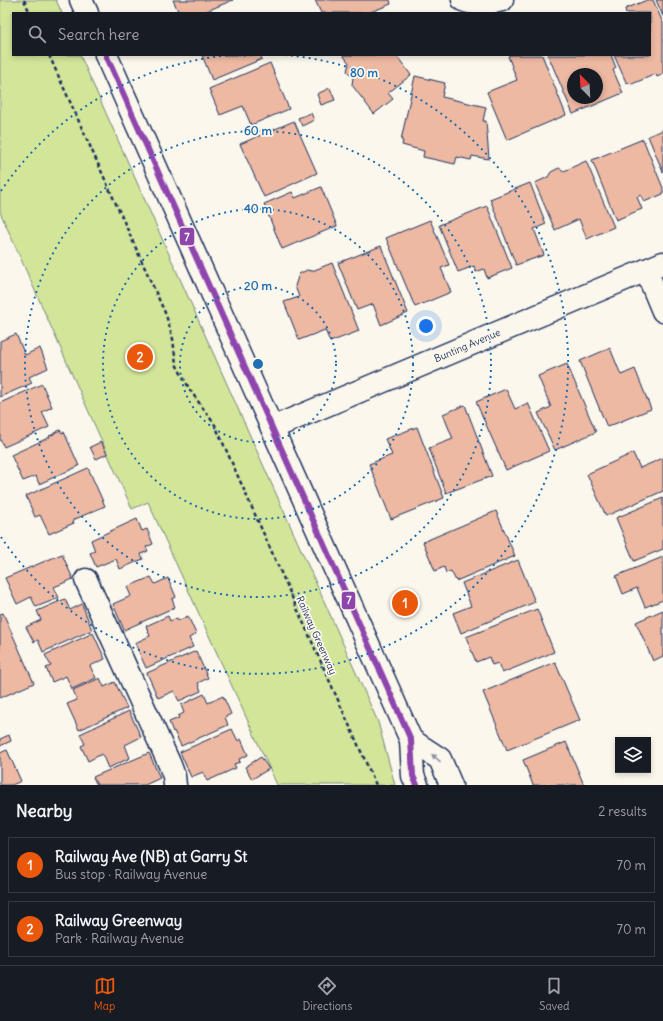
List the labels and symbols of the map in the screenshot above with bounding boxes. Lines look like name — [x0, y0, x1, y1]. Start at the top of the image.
text: 80 m — [350, 65, 379, 80]
north arrow — [567, 68, 603, 104]
text: 60 m — [244, 123, 273, 138]
text: 40 m — [244, 201, 273, 216]
line badge: 7 — [179, 227, 195, 246]
text: 7 — [184, 230, 190, 244]
text: 20 m — [244, 278, 272, 293]
your location — [416, 316, 436, 336]
street label: Bunting Avenue — [432, 326, 502, 365]
pin: 2 — [127, 342, 153, 372]
centre of rings — [251, 357, 265, 371]
pin: 1 — [392, 588, 418, 618]
line badge: 7 — [341, 591, 356, 610]
text: 7 — [346, 593, 352, 607]
street label: Railway Greenway — [293, 594, 340, 677]
one-way arrow — [431, 753, 442, 762]

